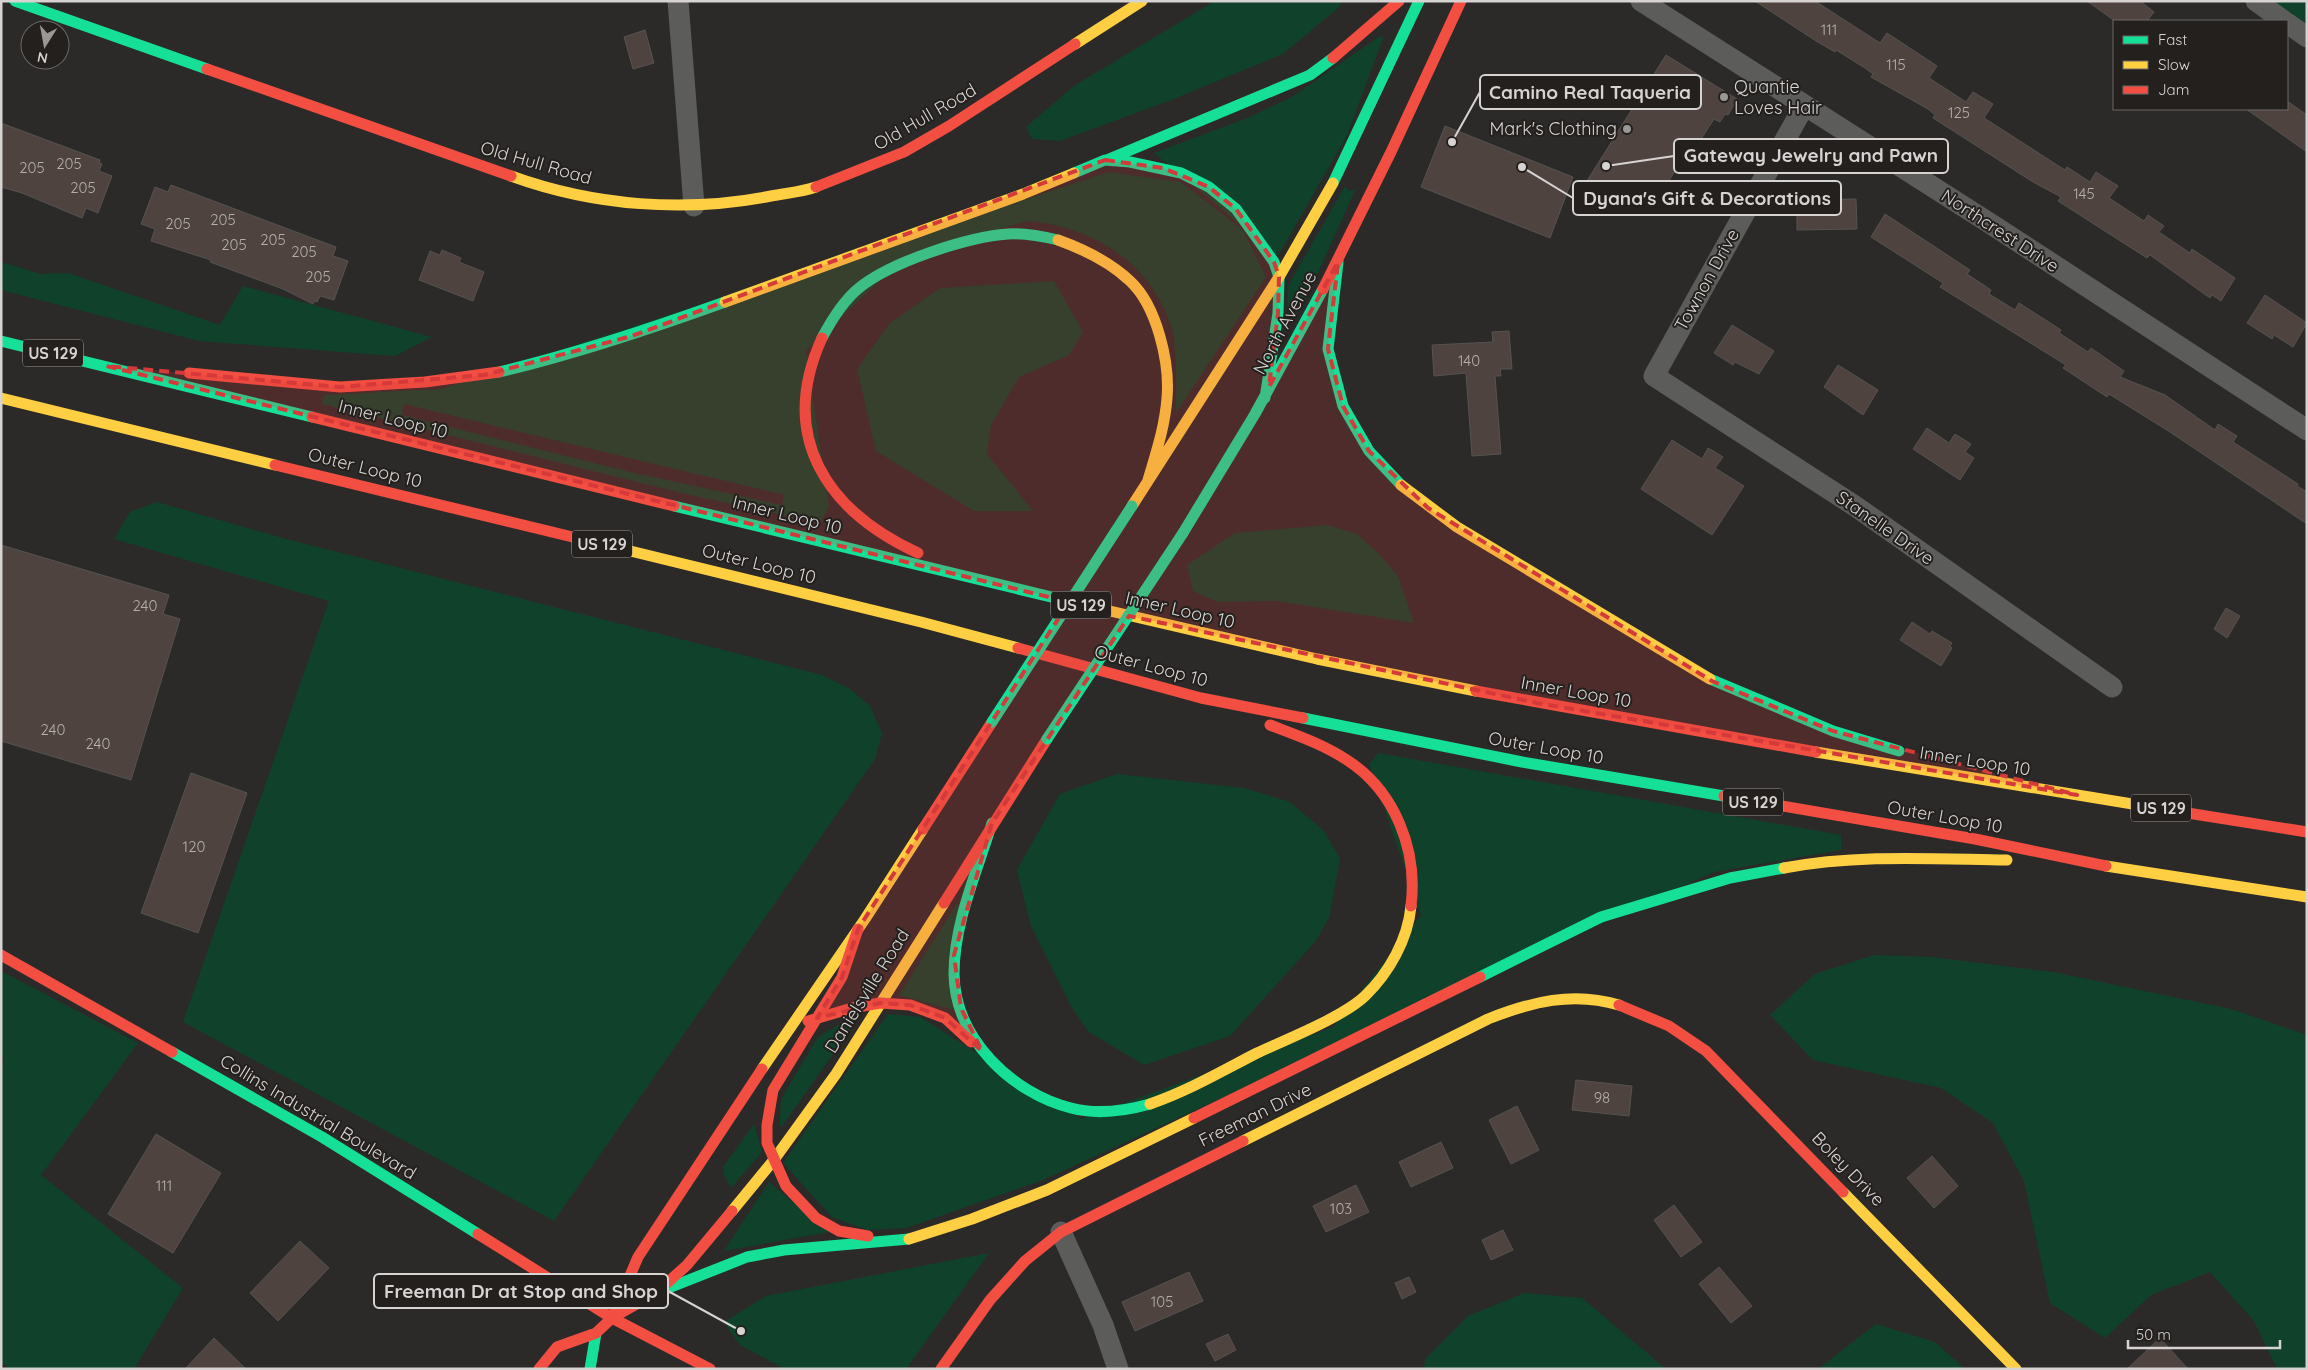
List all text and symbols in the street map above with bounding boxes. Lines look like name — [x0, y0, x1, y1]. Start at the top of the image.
north arrow — [20, 20, 70, 70]
house number: 111 — [1821, 20, 1837, 39]
legend — [2113, 20, 2288, 110]
text: Fast — [2158, 30, 2187, 49]
text: N — [36, 48, 49, 68]
house number: 115 — [1886, 55, 1906, 74]
text: Slow — [2158, 55, 2190, 74]
callout: Camino Real Taqueria — [1480, 75, 1701, 109]
place label: Quantie Loves Hair — [1734, 75, 1822, 119]
street label: Old Hull Road — [869, 78, 980, 155]
text: Camino Real Taqueria — [1489, 80, 1691, 104]
text: Jam — [2158, 80, 2189, 99]
marker: Quantie Loves Hair — [1718, 91, 1730, 103]
house number: 125 — [1948, 103, 1970, 122]
place label: Mark's Clothing — [1489, 117, 1617, 140]
marker: Mark's Clothing — [1621, 123, 1633, 135]
street label: Old Hull Road — [478, 136, 594, 189]
callout: Gateway Jewelry and Pawn — [1674, 139, 1948, 173]
text: Gateway Jewelry and Pawn — [1684, 143, 1938, 167]
house number: 205 — [56, 154, 82, 173]
house number: 205 — [19, 158, 45, 177]
house number: 205 — [70, 178, 96, 197]
callout: Dyana's Gift & Decorations — [1573, 181, 1841, 215]
street label: Northcrest Drive — [1937, 184, 2064, 277]
house number: 145 — [2073, 184, 2095, 203]
text: Dyana's Gift & Decorations — [1583, 186, 1831, 210]
house number: 205 — [210, 210, 236, 229]
house number: 205 — [165, 214, 191, 233]
street label: Townon Drive — [1669, 225, 1744, 335]
house number: 205 — [260, 230, 286, 249]
house number: 205 — [221, 235, 247, 254]
house number: 205 — [291, 242, 317, 261]
house number: 205 — [305, 267, 331, 286]
street label: North Avenue — [1248, 267, 1321, 378]
road number: US 129 — [23, 339, 83, 366]
house number: 140 — [1458, 351, 1480, 370]
street label: Inner Loop 10 — [336, 394, 450, 443]
street label: Outer Loop 10 — [306, 442, 424, 493]
street label: Stanelle Drive — [1832, 485, 1939, 570]
street label: Inner Loop 10 — [730, 490, 844, 539]
road number: US 129 — [572, 530, 632, 558]
street label: Outer Loop 10 — [700, 538, 818, 589]
street label: Inner Loop 10 — [1123, 586, 1237, 633]
road number: US 129 — [1051, 592, 1111, 618]
house number: 240 — [133, 596, 158, 615]
street label: Outer Loop 10 — [1092, 639, 1210, 692]
street label: Inner Loop 10 — [1519, 670, 1633, 713]
house number: 240 — [41, 720, 66, 739]
street label: Outer Loop 10 — [1487, 726, 1605, 769]
house number: 240 — [86, 734, 111, 753]
street label: Inner Loop 10 — [1918, 740, 2032, 781]
road number: US 129 — [1723, 789, 1783, 816]
road number: US 129 — [2131, 794, 2191, 821]
street label: Outer Loop 10 — [1886, 795, 2004, 838]
house number: 120 — [183, 837, 205, 856]
street label: Danielsville Road — [819, 924, 914, 1057]
street label: Collins Industrial Boulevard — [216, 1049, 421, 1184]
street label: Freeman Drive — [1195, 1077, 1315, 1152]
house number: 98 — [1594, 1088, 1610, 1107]
street label: Boley Drive — [1807, 1126, 1890, 1211]
house number: 111 — [156, 1176, 172, 1195]
house number: 103 — [1330, 1199, 1352, 1218]
callout: Freeman Dr at Stop and Shop — [374, 1274, 668, 1308]
text: Freeman Dr at Stop and Shop — [384, 1279, 658, 1303]
house number: 105 — [1151, 1292, 1173, 1311]
scale bar — [2128, 1318, 2280, 1350]
text: 50 m — [2136, 1325, 2171, 1344]

